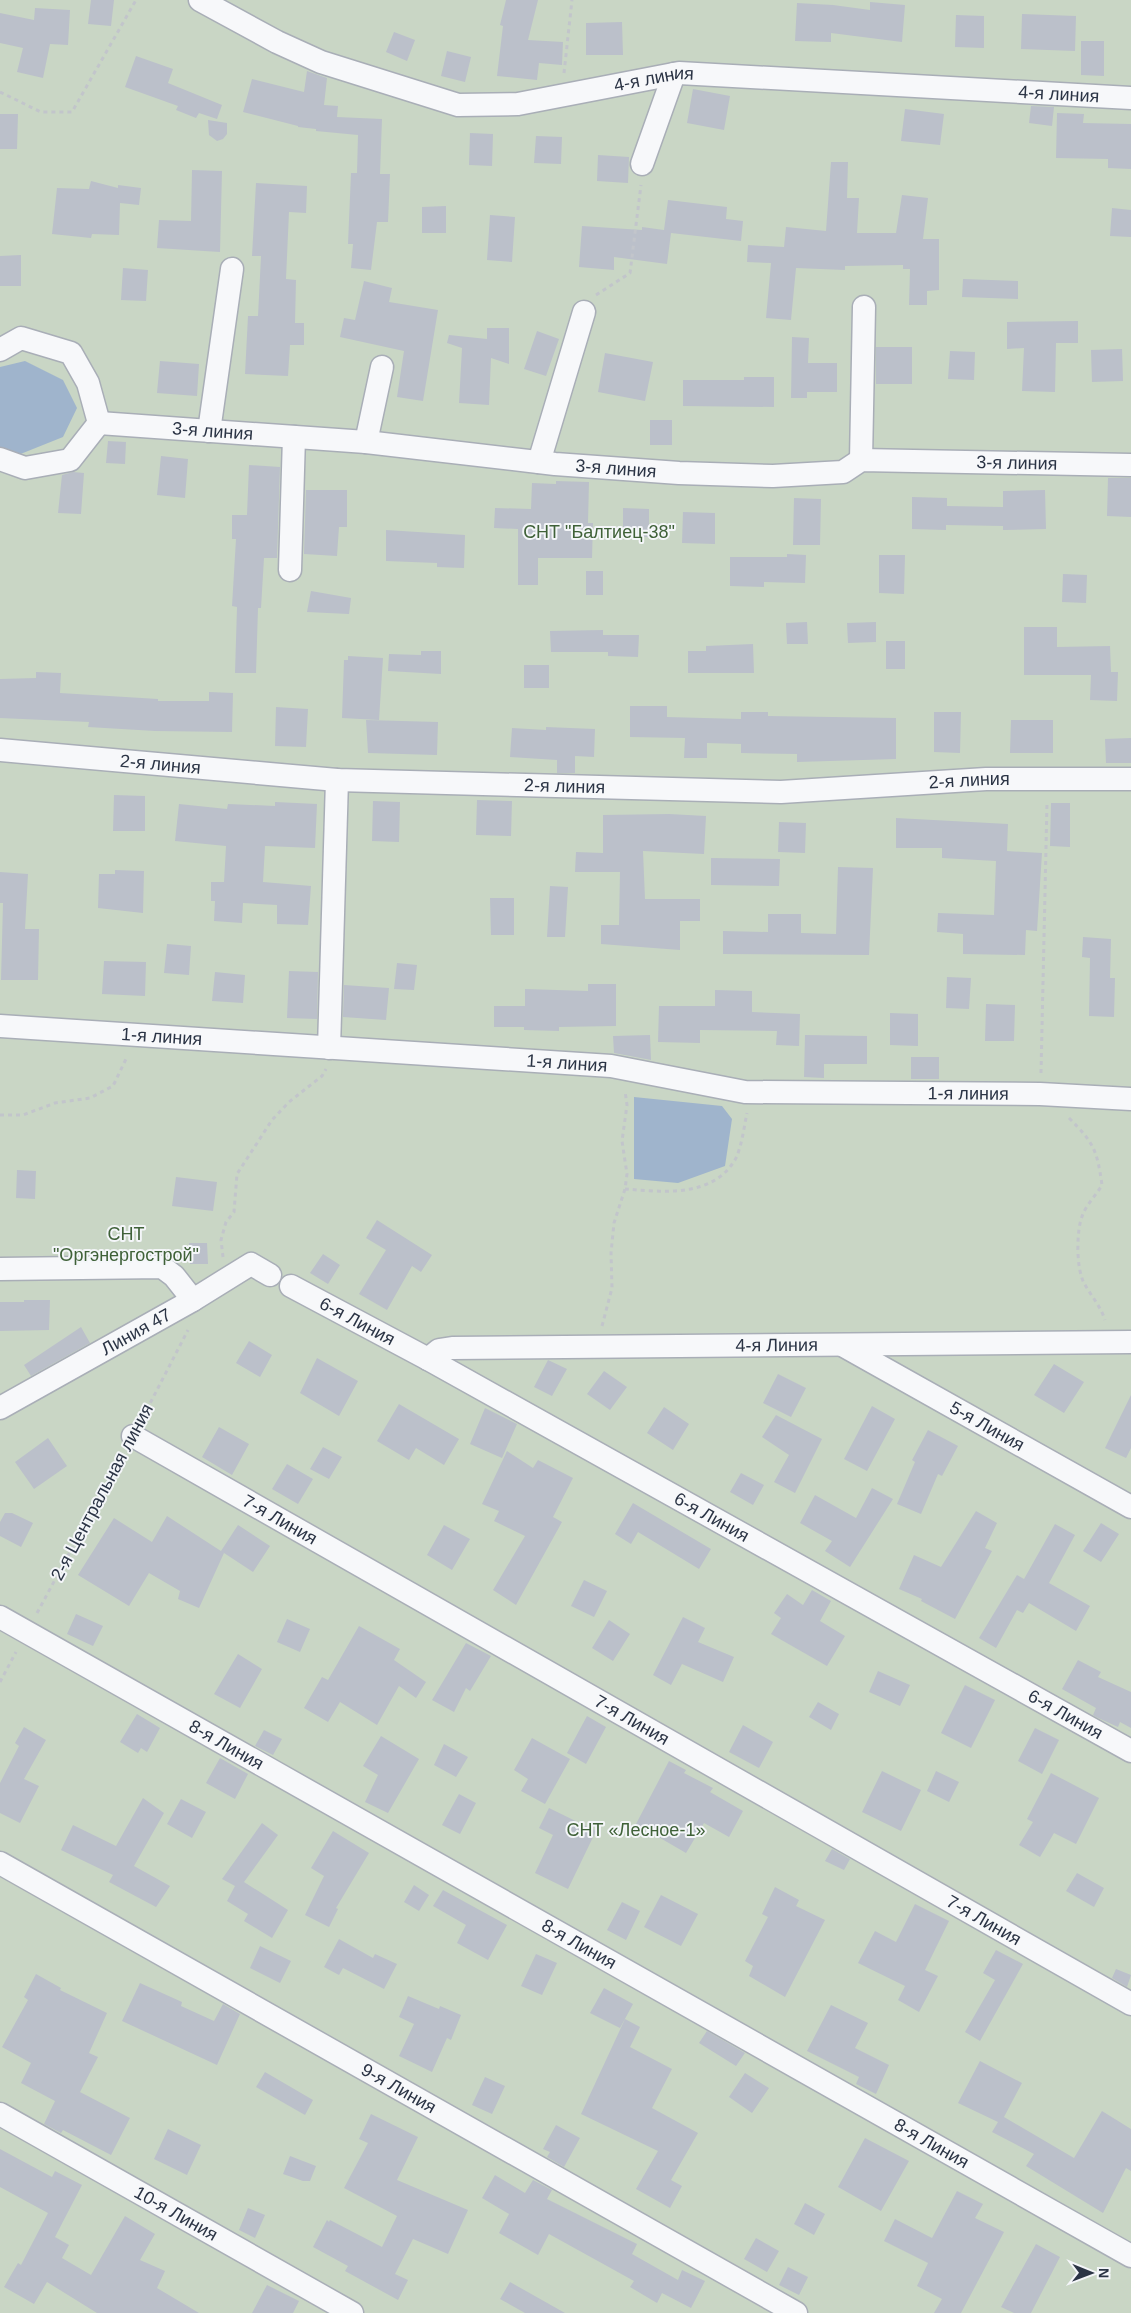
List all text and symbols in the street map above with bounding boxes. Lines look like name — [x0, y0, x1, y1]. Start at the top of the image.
street label: 4-я линия — [612, 63, 694, 95]
street label: 4-я линия — [1018, 82, 1100, 106]
street label: 3-я линия — [172, 418, 254, 444]
street label: 3-я линия — [976, 452, 1058, 474]
street label: 3-я линия — [575, 456, 657, 481]
park label: СНТ "Балтиец-38" — [523, 522, 675, 542]
street label: 2-я линия — [119, 751, 202, 778]
street label: 2-я линия — [928, 769, 1010, 793]
street label: 2-я линия — [524, 775, 605, 797]
street label: 1-я линия — [121, 1024, 203, 1049]
street label: 1-я линия — [526, 1050, 608, 1076]
street label: 1-я линия — [928, 1083, 1009, 1104]
park label: СНТ "Оргэнергострой" — [53, 1224, 199, 1265]
street label: 6-я Линия — [316, 1293, 398, 1349]
street label: Линия 47 — [98, 1304, 174, 1359]
street label: 4-я Линия — [735, 1335, 818, 1355]
street label: 5-я Линия — [946, 1397, 1028, 1455]
street label: 2-я Центральная линия — [47, 1400, 157, 1584]
street label: 6-я Линия — [671, 1488, 753, 1546]
street label: 7-я Линия — [239, 1491, 321, 1549]
street label: 6-я Линия — [1025, 1686, 1106, 1743]
street label: 7-я Линия — [591, 1691, 673, 1749]
street label: 8-я Линия — [186, 1716, 267, 1774]
park label: СНТ «Лесное-1» — [567, 1820, 705, 1840]
street label: 7-я Линия — [943, 1891, 1025, 1949]
street label: 8-я Линия — [538, 1915, 620, 1973]
street label: 9-я Линия — [358, 2059, 439, 2117]
street label: 8-я Линия — [891, 2114, 972, 2172]
street label: 10-я Линия — [131, 2182, 221, 2245]
north arrow — [1066, 2248, 1116, 2298]
text: N — [1096, 2268, 1112, 2278]

